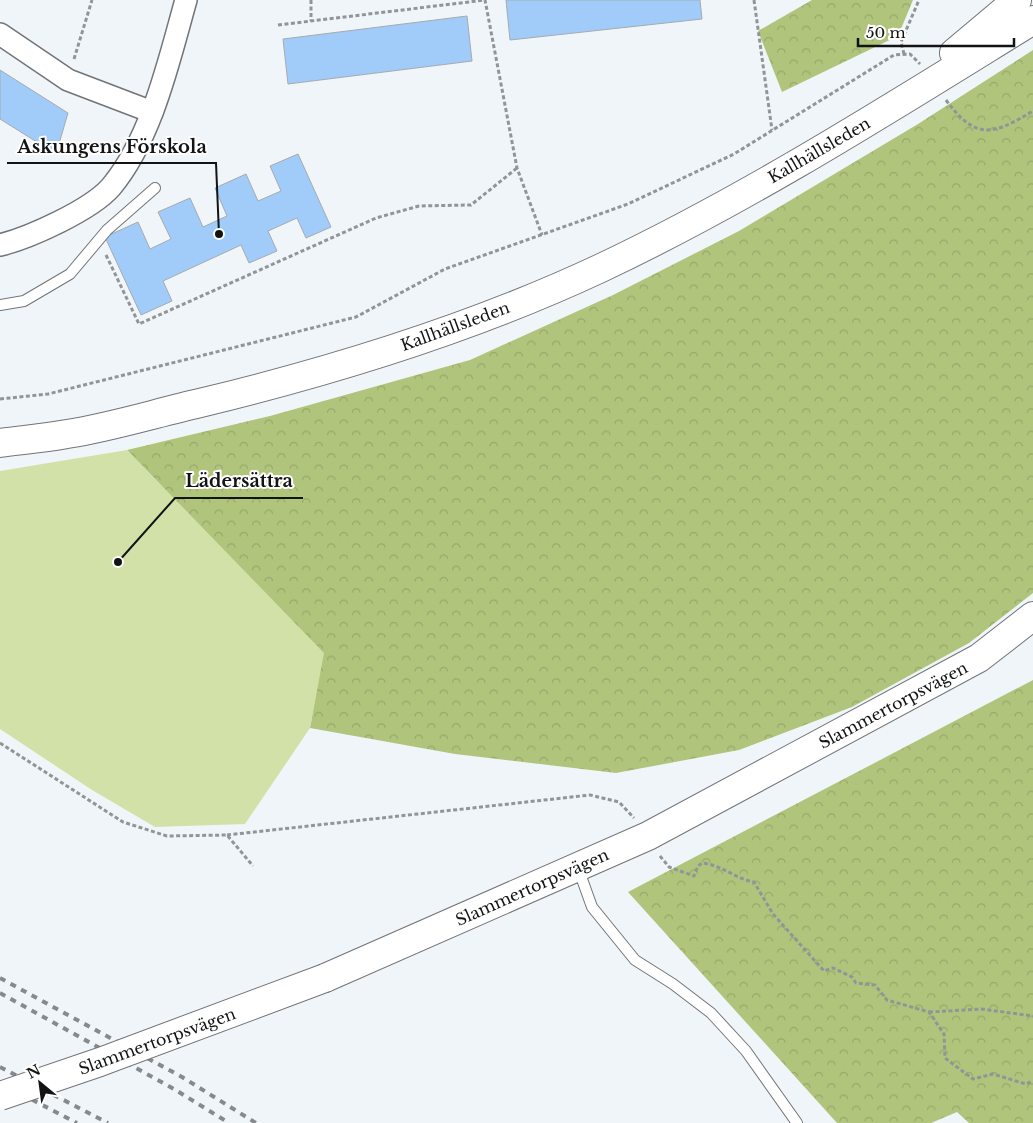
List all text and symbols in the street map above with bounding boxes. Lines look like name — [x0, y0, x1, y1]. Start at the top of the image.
scale bar — [858, 15, 1014, 47]
text: 50 m — [866, 23, 906, 42]
street label: Kallhällsleden — [764, 113, 874, 187]
callout: Askungens Förskola — [7, 130, 216, 163]
text: Askungens Förskola — [16, 136, 207, 158]
street label: Kallhällsleden — [398, 297, 512, 355]
callout: Lädersättra — [175, 465, 303, 498]
text: Lädersättra — [185, 470, 293, 492]
street label: Slammertorpsvägen — [815, 657, 971, 753]
street label: Slammertorpsvägen — [452, 844, 612, 930]
street label: Slammertorpsvägen — [76, 1003, 238, 1079]
north arrow — [15, 1058, 65, 1108]
text: N — [24, 1061, 44, 1083]

